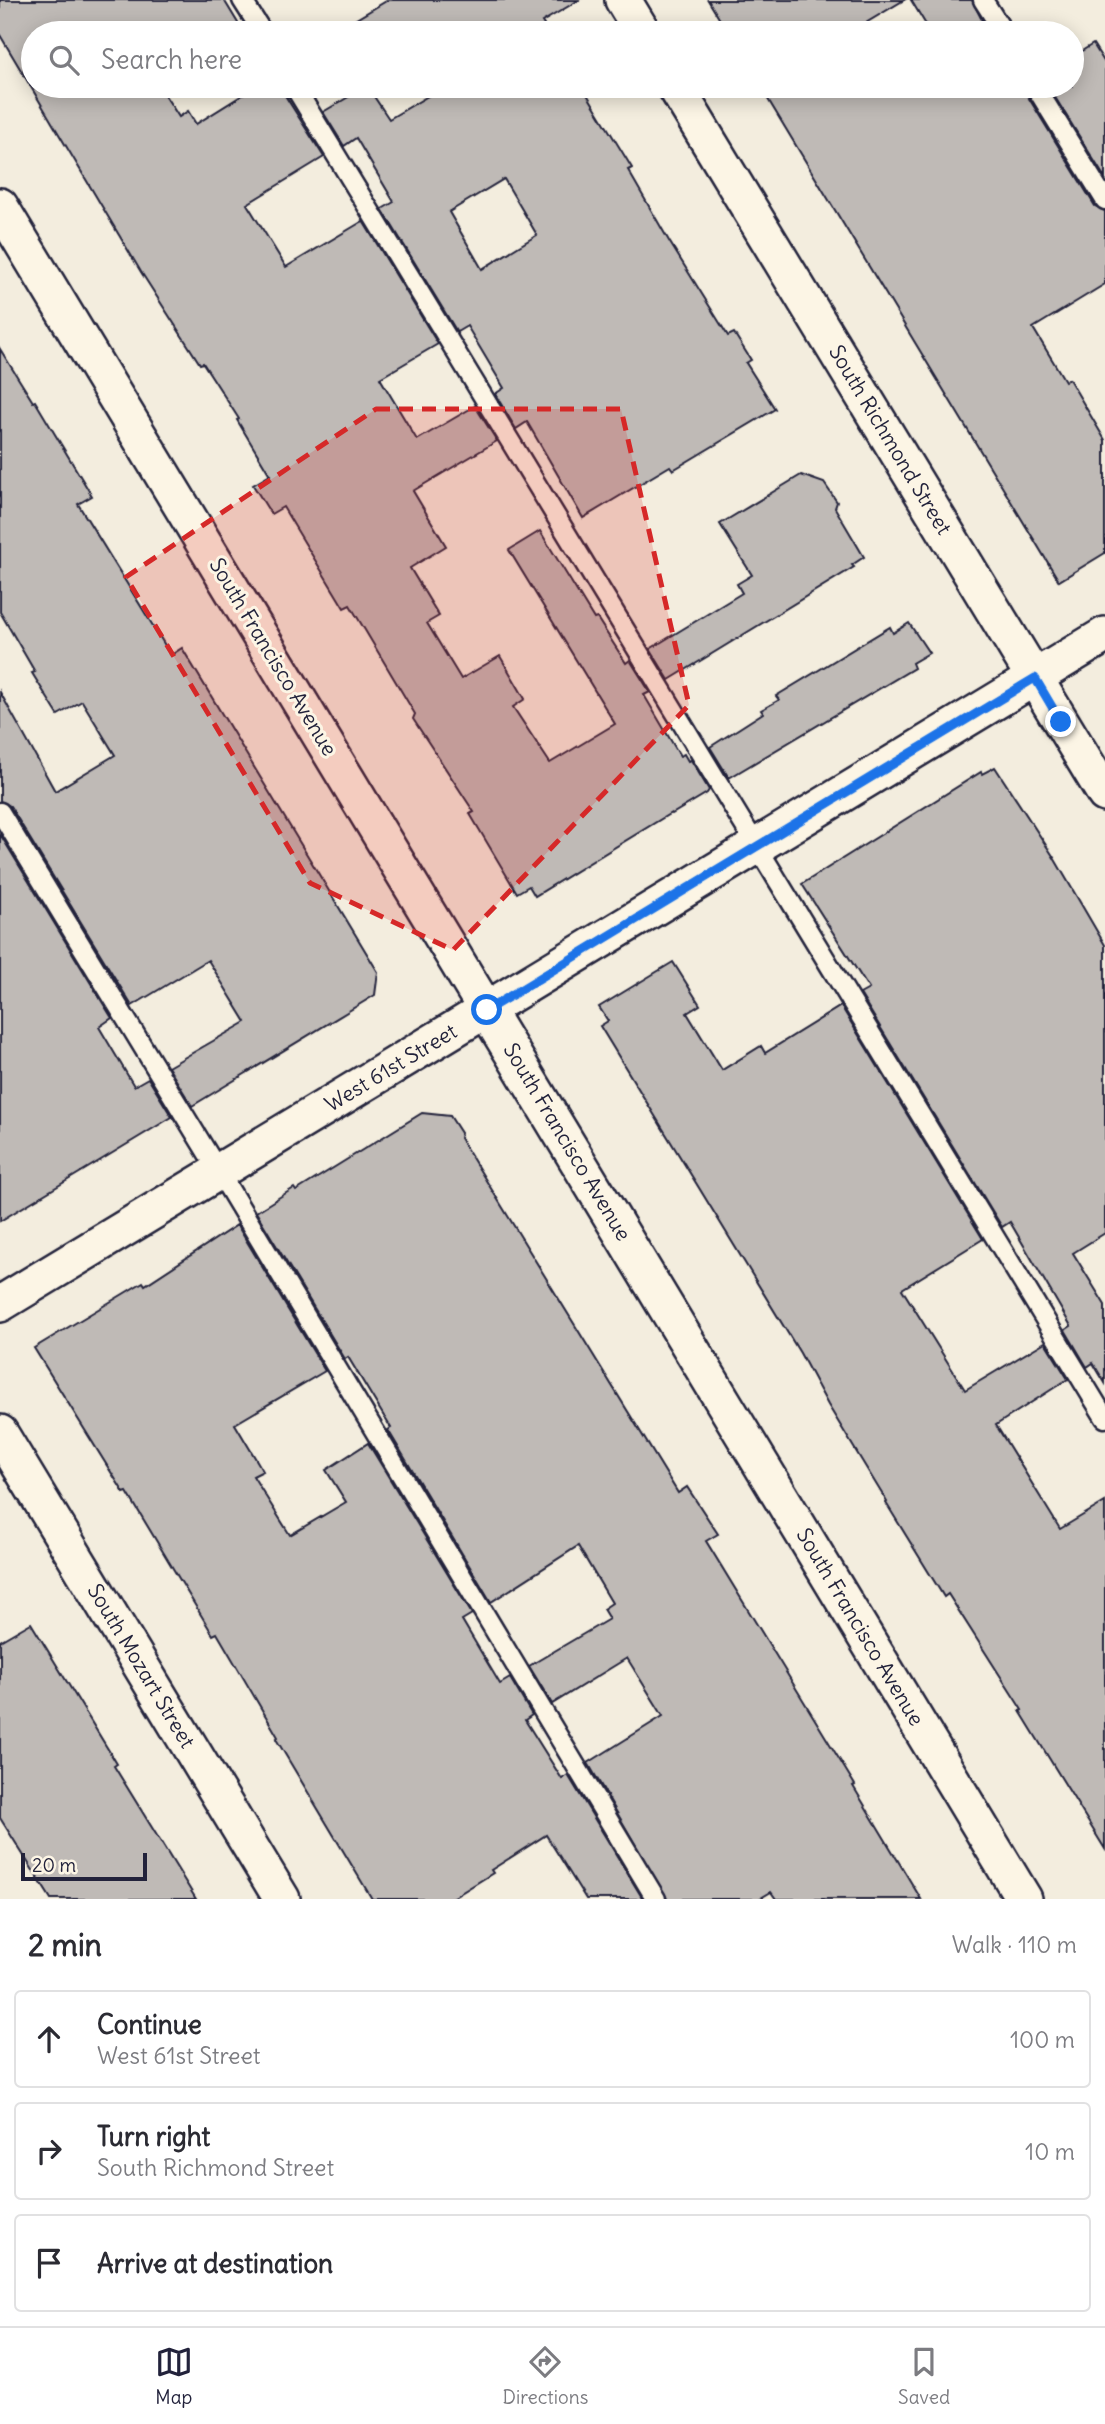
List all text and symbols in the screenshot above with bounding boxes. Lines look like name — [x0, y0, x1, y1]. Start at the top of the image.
search box — [21, 21, 1084, 98]
icon: search — [45, 41, 83, 79]
text: Search here — [101, 43, 242, 76]
street label: South Richmond Street — [823, 340, 958, 540]
street label: South Francisco Avenue — [204, 553, 343, 761]
route end — [1045, 706, 1076, 737]
route start — [471, 994, 502, 1025]
street label: West 61st Street — [320, 1018, 462, 1118]
street label: South Francisco Avenue — [498, 1038, 637, 1246]
street label: South Francisco Avenue — [791, 1523, 930, 1731]
street label: South Mozart Street — [82, 1579, 201, 1753]
scale bar — [21, 1850, 147, 1882]
text: 20 m — [32, 1853, 76, 1877]
text: 2 min — [28, 1926, 102, 1964]
text: Walk · 110 m — [952, 1930, 1077, 1959]
text: Continue — [97, 2008, 202, 2041]
icon: ahead — [30, 2020, 68, 2058]
text: 100 m — [1010, 2025, 1075, 2054]
text: West 61st Street — [97, 2041, 261, 2070]
text: Turn right — [97, 2120, 210, 2153]
icon: right — [30, 2132, 68, 2170]
text: 10 m — [1025, 2137, 1075, 2166]
text: South Richmond Street — [97, 2153, 334, 2182]
icon: arrive — [30, 2244, 68, 2282]
text: Arrive at destination — [97, 2247, 333, 2280]
tab: Map — [155, 2343, 193, 2409]
tab: Directions — [503, 2343, 588, 2409]
tab: Saved — [898, 2343, 950, 2409]

